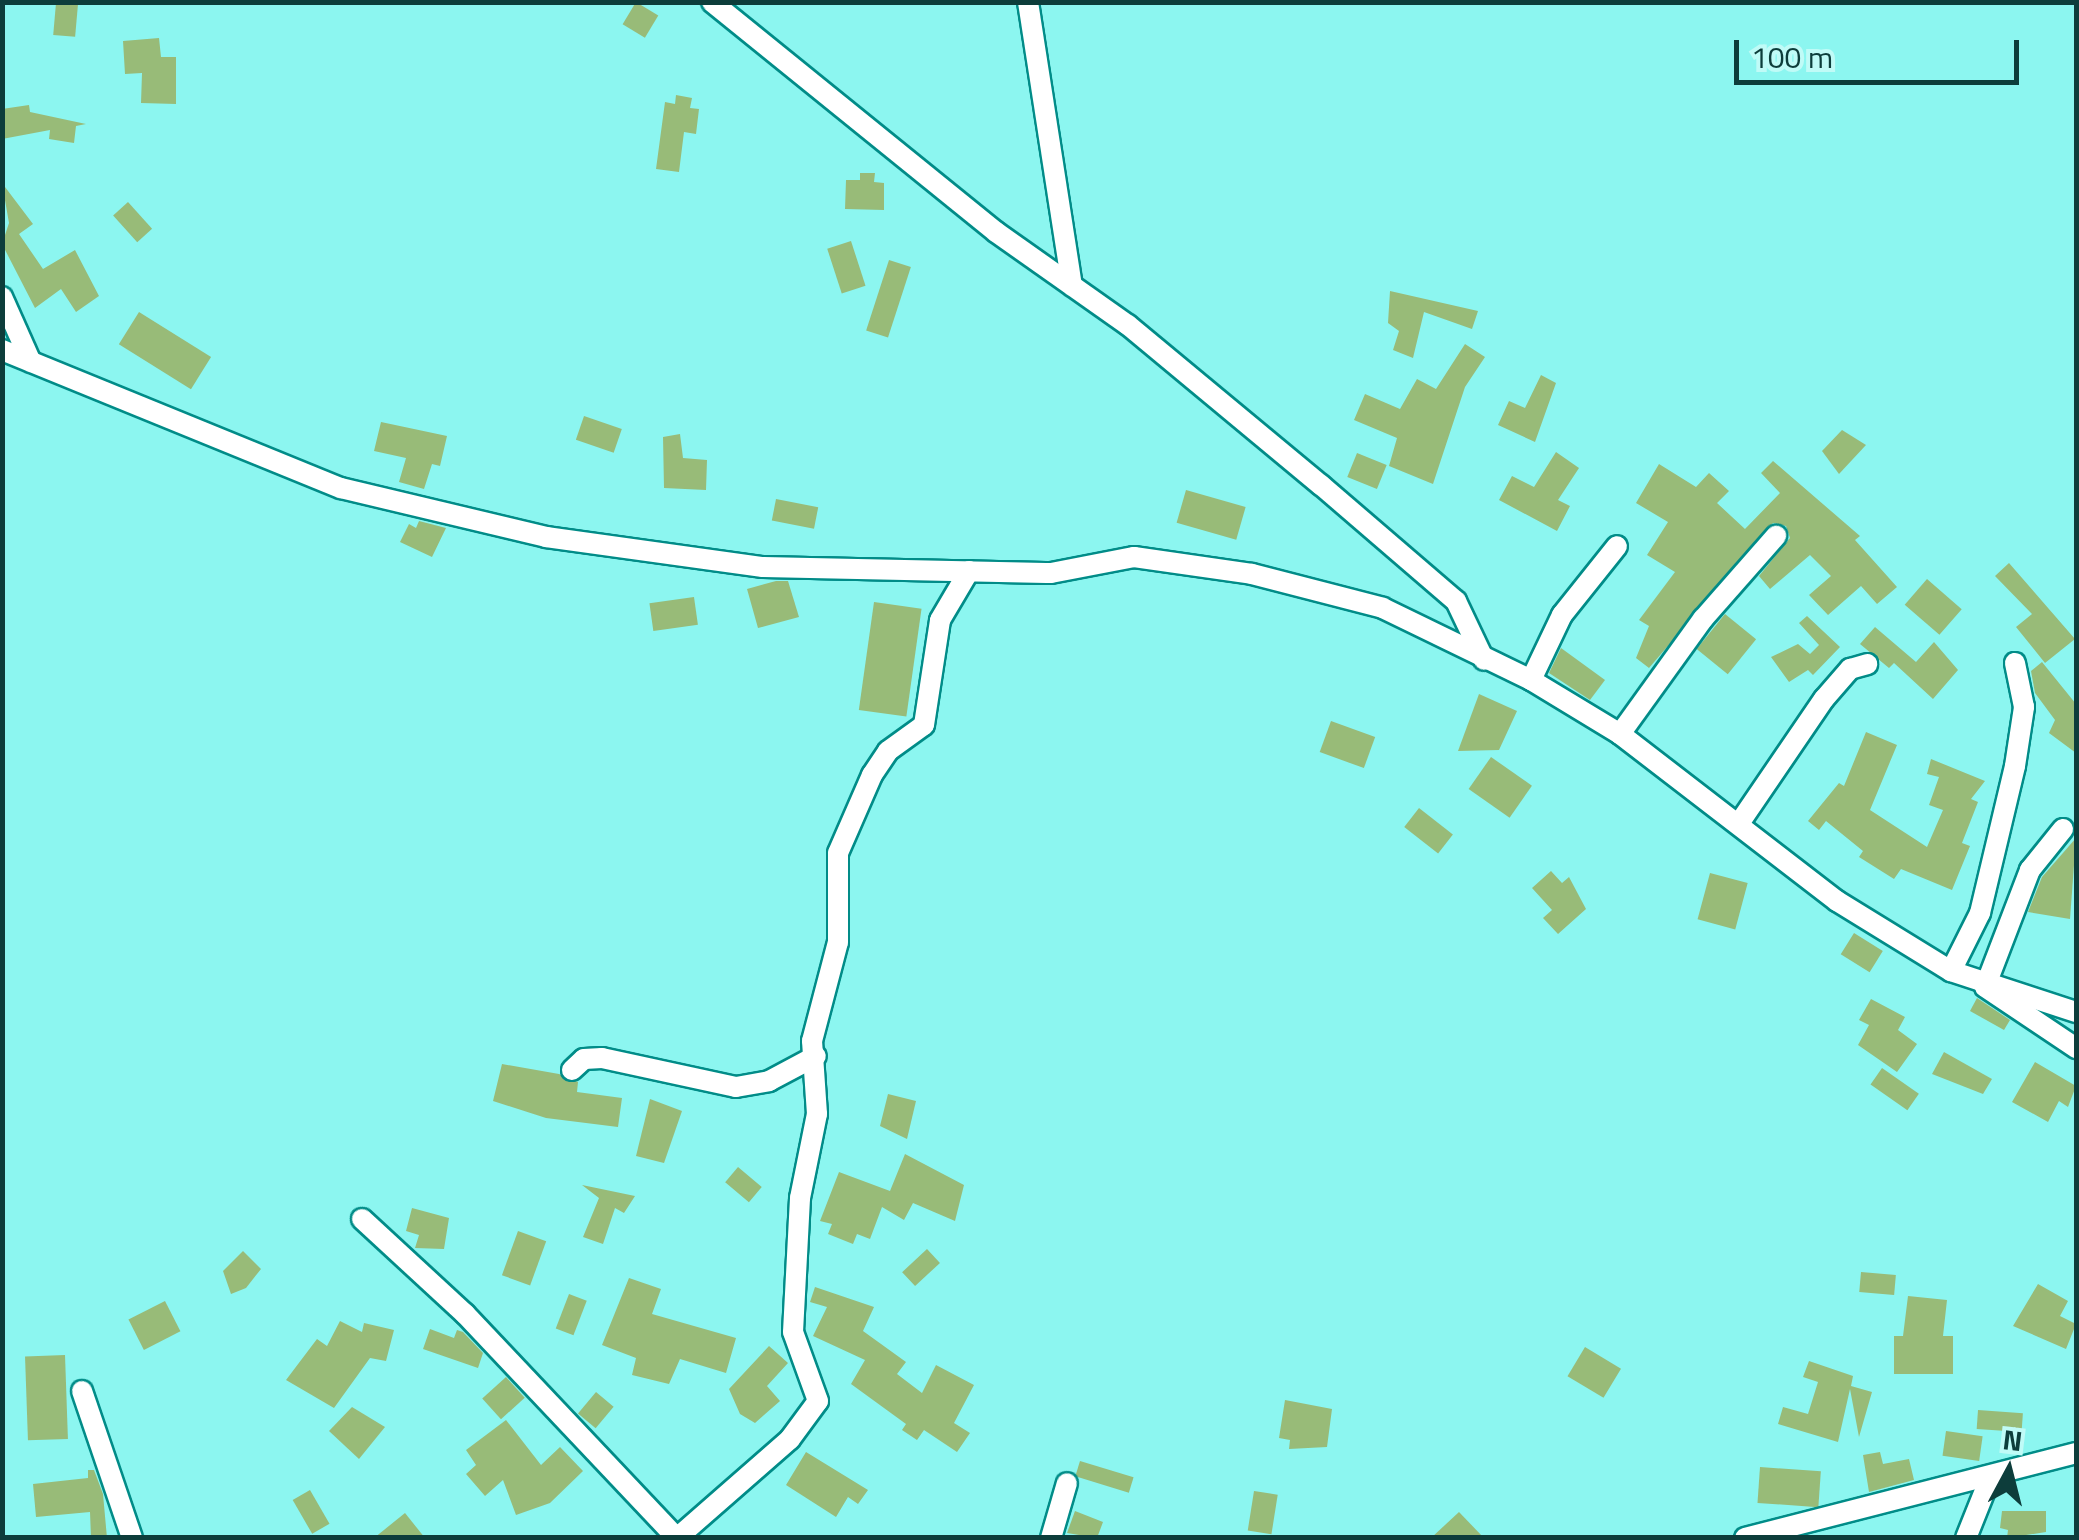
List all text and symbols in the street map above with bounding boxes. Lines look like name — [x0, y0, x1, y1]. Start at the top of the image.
scale bar — [1739, 20, 2024, 82]
text: 100 m — [1751, 34, 1833, 80]
text: N — [2000, 1417, 2025, 1462]
north arrow — [1959, 1420, 2059, 1520]

